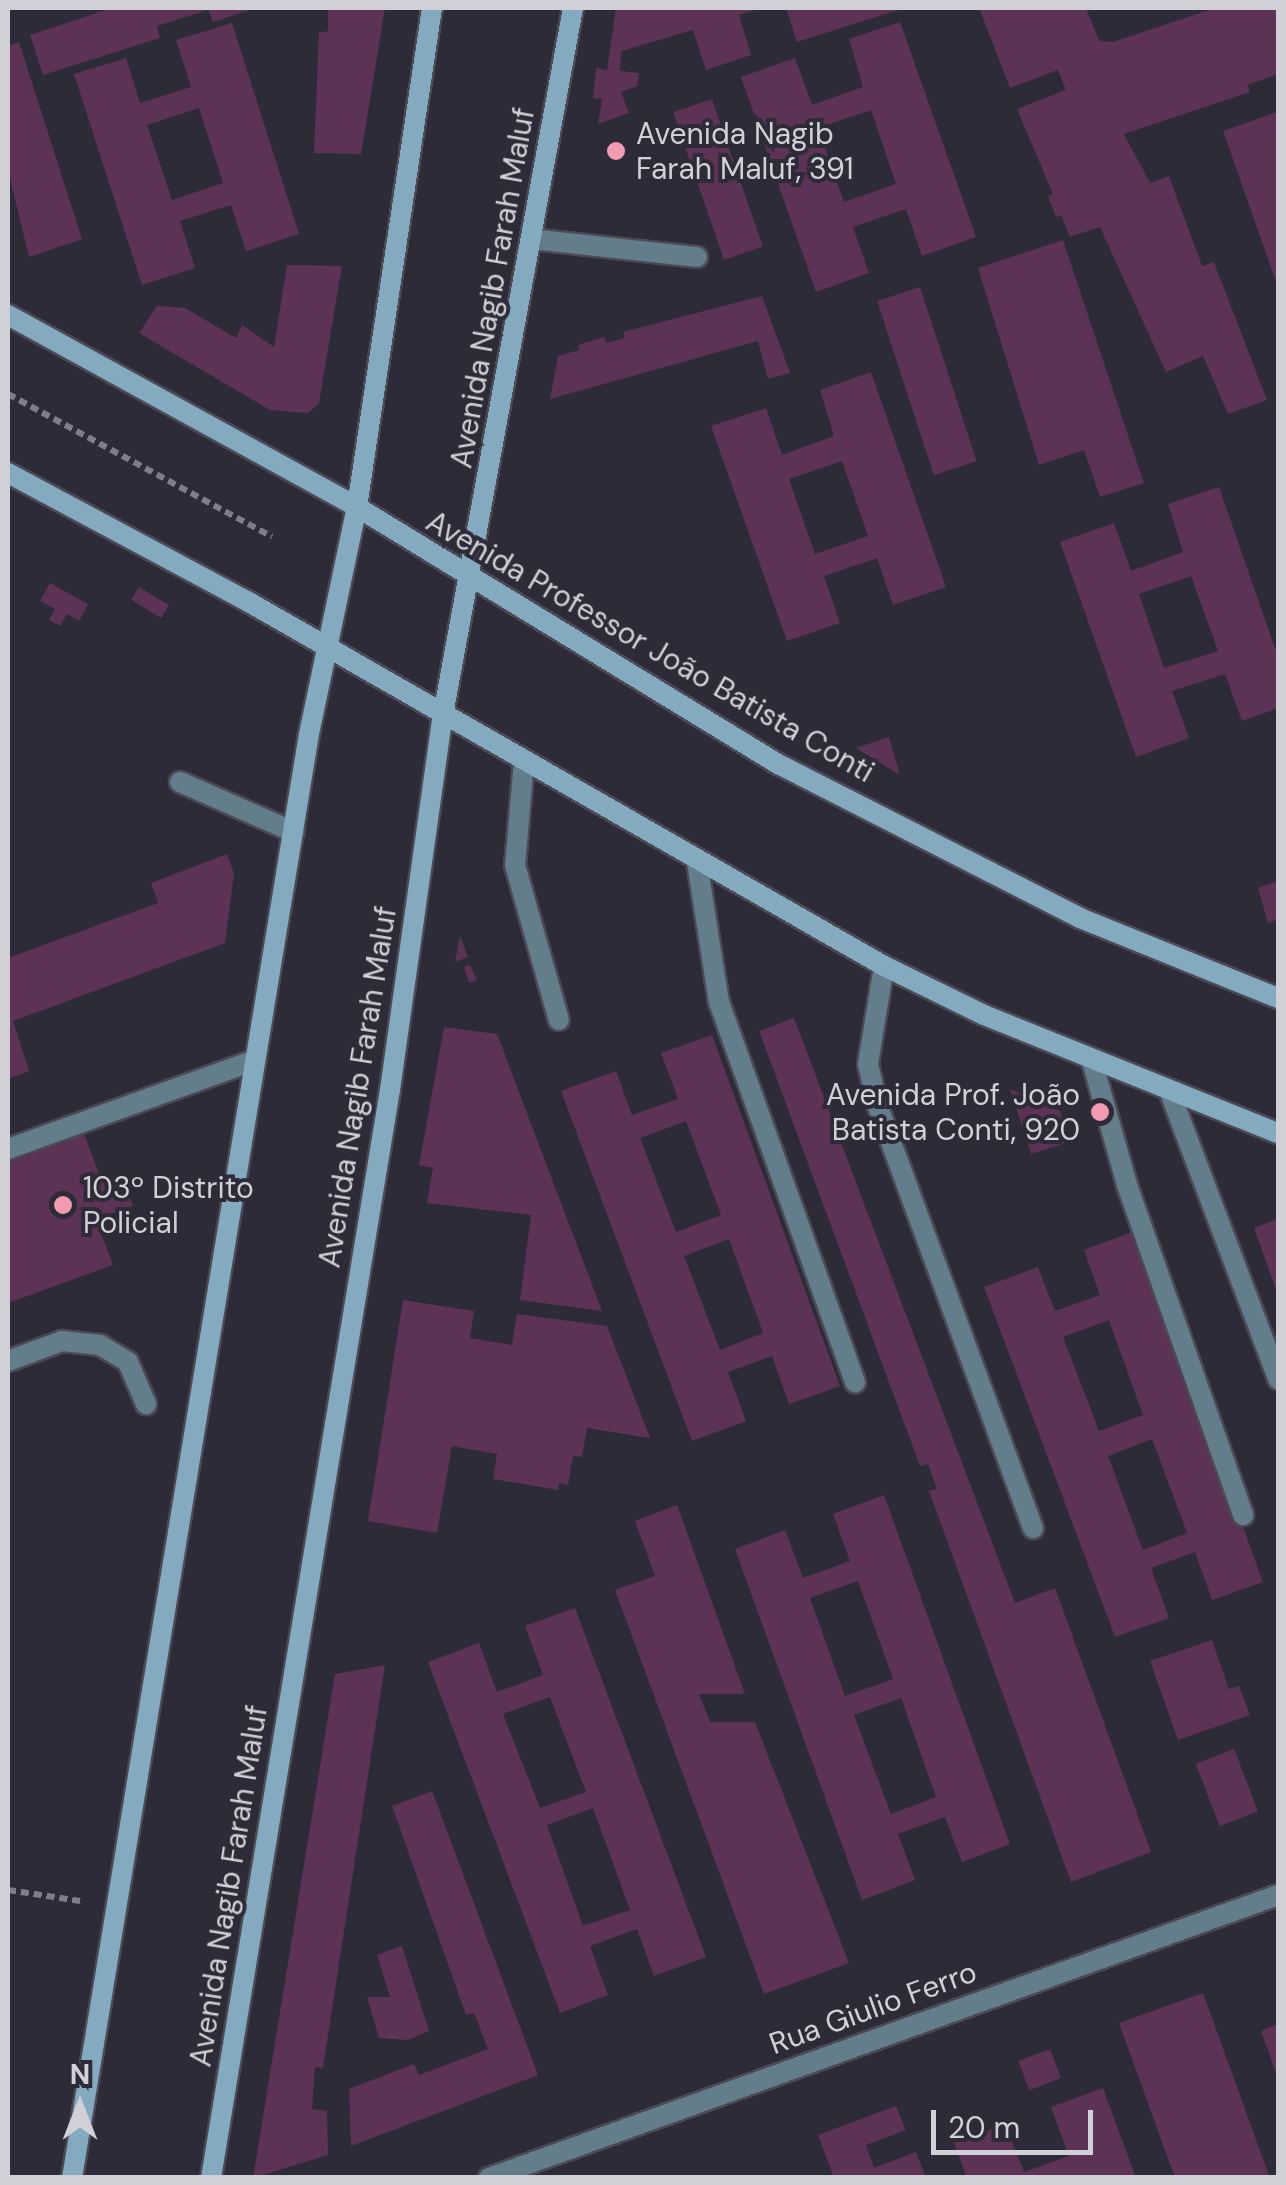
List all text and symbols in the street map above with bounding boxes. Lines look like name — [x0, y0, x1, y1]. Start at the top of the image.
street label: Avenida Nagib Farah Maluf — [444, 105, 542, 471]
place label: Avenida Nagib Farah Maluf, 391 — [636, 116, 854, 186]
marker: Avenida Nagib Farah Maluf, 391 — [605, 140, 627, 162]
street label: Avenida Professor João Batista Conti — [420, 504, 880, 790]
street label: Avenida Nagib Farah Maluf — [312, 904, 404, 1270]
place label: Avenida Prof. João Batista Conti, 920 — [826, 1077, 1080, 1148]
marker: Avenida Prof. João Batista Conti, 920 — [1089, 1101, 1111, 1123]
place label: 103º Distrito Policial — [83, 1170, 254, 1240]
marker: 103º Distrito Policial — [52, 1194, 74, 1216]
street label: Avenida Nagib Farah Maluf — [183, 1703, 275, 2069]
street label: Rua Giulio Ferro — [764, 1954, 982, 2062]
north arrow — [30, 2055, 130, 2155]
text: N — [70, 2056, 90, 2093]
scale bar — [936, 2090, 1098, 2152]
text: 20 m — [948, 2108, 1020, 2147]

